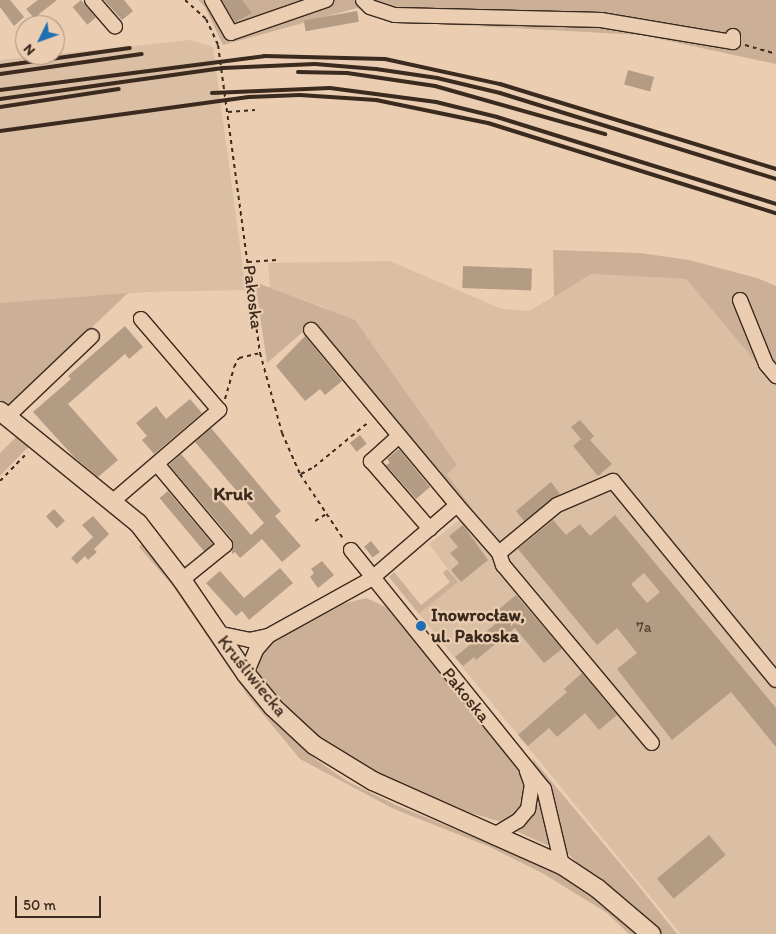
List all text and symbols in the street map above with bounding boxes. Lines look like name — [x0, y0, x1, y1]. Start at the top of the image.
north arrow — [15, 15, 65, 65]
text: N — [20, 41, 39, 59]
street label: Pakoska — [238, 264, 268, 330]
district label: Kruk — [213, 483, 253, 505]
place label: Inowrocław, ul. Pakoska — [431, 605, 525, 648]
house number: 7a — [636, 619, 652, 637]
marker: Inowrocław, ul. Pakoska — [415, 620, 427, 632]
street label: Kruśliwiecka — [213, 631, 291, 721]
street label: Pakoska — [437, 663, 495, 727]
scale bar — [18, 886, 104, 918]
text: 50 m — [23, 896, 56, 914]

